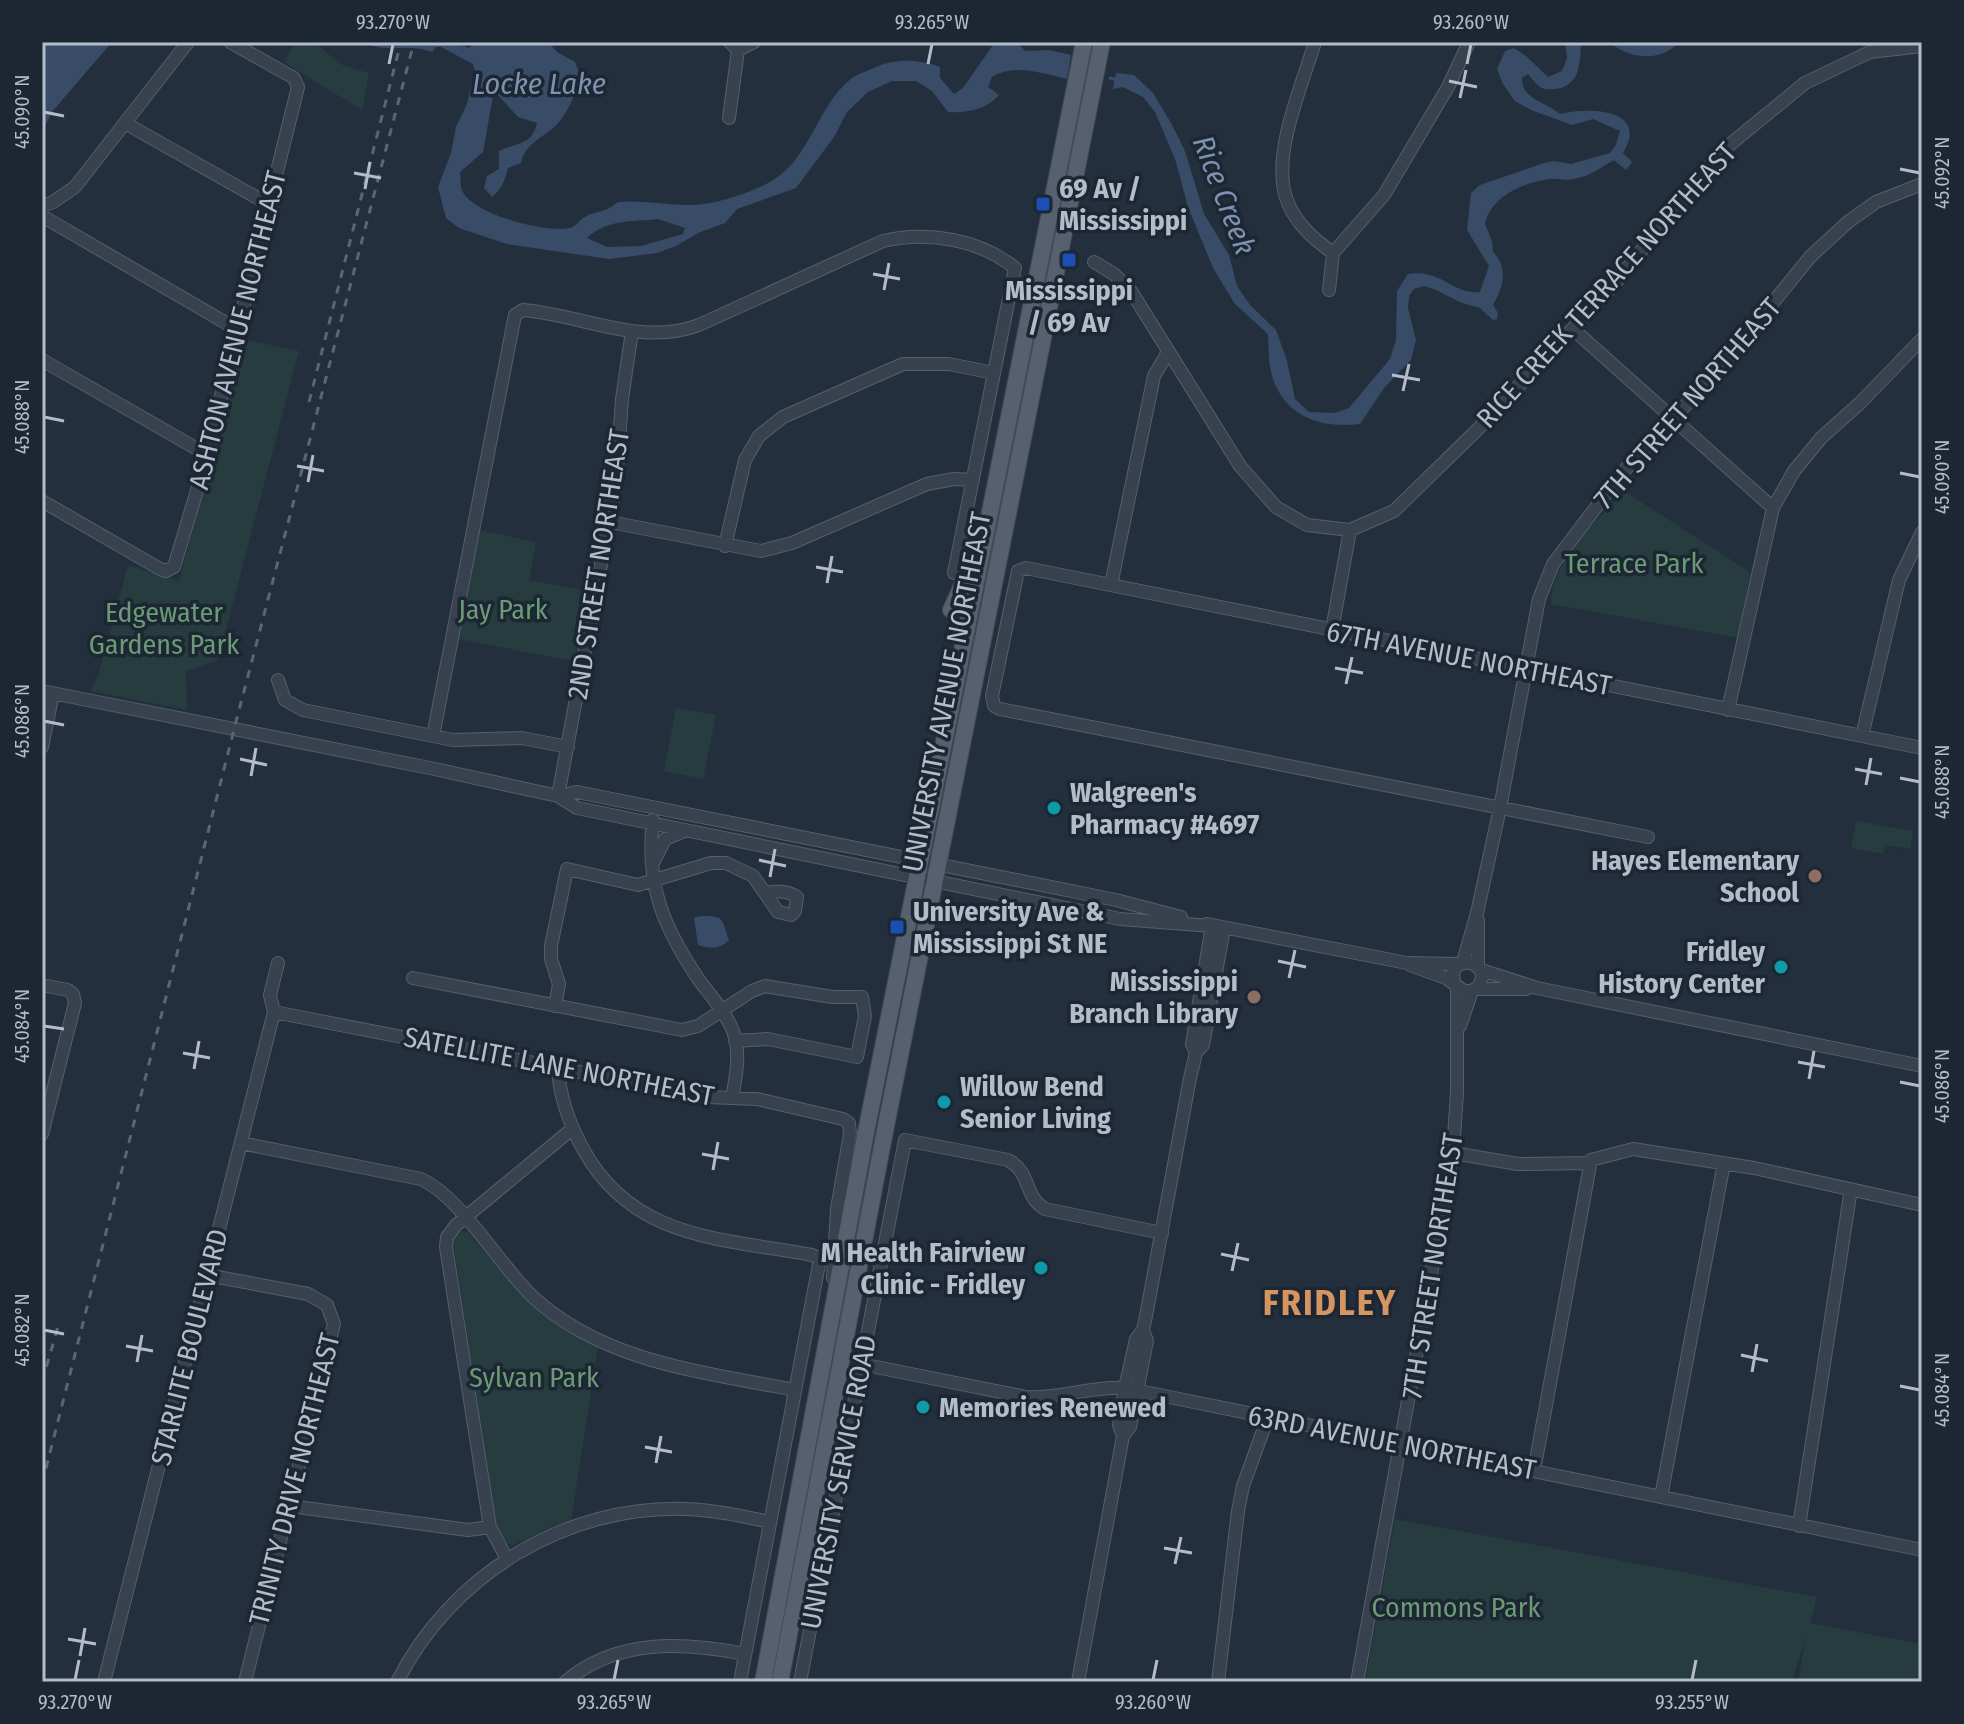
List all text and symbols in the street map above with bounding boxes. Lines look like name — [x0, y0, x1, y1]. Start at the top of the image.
text: 93.270°W — [356, 10, 430, 34]
text: 93.265°W — [895, 10, 969, 34]
text: 93.260°W — [1433, 10, 1509, 34]
water label: Locke Lake — [472, 66, 606, 102]
text: 45.090°N — [10, 75, 34, 149]
water label: Rice Creek — [1185, 130, 1263, 260]
street label: RICE CREEK TERRACE NORTHEAST — [1470, 136, 1743, 435]
text: 45.092°N — [1930, 137, 1954, 209]
street label: ASHTON AVENUE NORTHEAST — [182, 167, 293, 493]
place label: 69 Av / Mississippi — [1059, 172, 1187, 237]
marker: 69 Av / Mississippi — [1034, 195, 1052, 213]
marker: Mississippi / 69 Av — [1060, 251, 1078, 269]
place label: Mississippi / 69 Av — [1005, 274, 1133, 339]
street label: 7TH STREET NORTHEAST — [1587, 291, 1788, 515]
text: 45.088°N — [10, 380, 34, 454]
street label: 2ND STREET NORTHEAST — [561, 427, 636, 701]
text: 45.090°N — [1930, 440, 1954, 514]
street label: UNIVERSITY AVENUE NORTHEAST — [895, 509, 998, 875]
park label: Terrace Park — [1564, 547, 1705, 580]
park label: Jay Park — [458, 593, 549, 626]
park label: Edgewater Gardens Park — [89, 596, 240, 661]
street label: 67TH AVENUE NORTHEAST — [1324, 615, 1614, 702]
text: 45.086°N — [10, 684, 34, 758]
text: 45.088°N — [1930, 745, 1954, 819]
place label: Walgreen's Pharmacy #4697 — [1070, 776, 1259, 841]
marker: Walgreen's Pharmacy #4697 — [1045, 799, 1063, 817]
place label: Hayes Elementary School — [1591, 844, 1800, 909]
marker: Hayes Elementary School — [1806, 867, 1824, 885]
place label: University Ave & Mississippi St NE — [913, 895, 1107, 960]
marker: University Ave & Mississippi St NE — [888, 918, 906, 936]
place label: Fridley History Center — [1598, 935, 1766, 1000]
marker: Fridley History Center — [1772, 958, 1790, 976]
place label: Mississippi Branch Library — [1069, 965, 1239, 1030]
marker: Mississippi Branch Library — [1245, 988, 1263, 1006]
text: 45.084°N — [10, 989, 34, 1063]
street label: SATELLITE LANE NORTHEAST — [401, 1020, 717, 1113]
text: 45.086°N — [1930, 1049, 1954, 1123]
place label: Willow Bend Senior Living — [960, 1070, 1111, 1135]
marker: Willow Bend Senior Living — [935, 1093, 953, 1111]
street label: 7TH STREET NORTHEAST — [1395, 1131, 1470, 1401]
street label: STARLITE BOULEVARD — [144, 1226, 235, 1469]
place label: M Health Fairview Clinic - Fridley — [821, 1236, 1026, 1301]
marker: M Health Fairview Clinic - Fridley — [1032, 1259, 1050, 1277]
district label: FRIDLEY — [1263, 1281, 1397, 1325]
text: 45.082°N — [10, 1293, 34, 1367]
street label: TRINITY DRIVE NORTHEAST — [242, 1330, 347, 1628]
street label: UNIVERSITY SERVICE ROAD — [794, 1332, 883, 1632]
text: 45.084°N — [1930, 1353, 1954, 1427]
park label: Sylvan Park — [469, 1361, 600, 1394]
place label: Memories Renewed — [939, 1391, 1167, 1424]
marker: Memories Renewed — [914, 1398, 932, 1416]
street label: 63RD AVENUE NORTHEAST — [1245, 1398, 1539, 1487]
park label: Commons Park — [1371, 1591, 1542, 1624]
text: 93.270°W — [38, 1690, 112, 1714]
text: 93.265°W — [577, 1690, 651, 1714]
text: 93.260°W — [1115, 1690, 1191, 1714]
text: 93.255°W — [1655, 1690, 1729, 1714]

